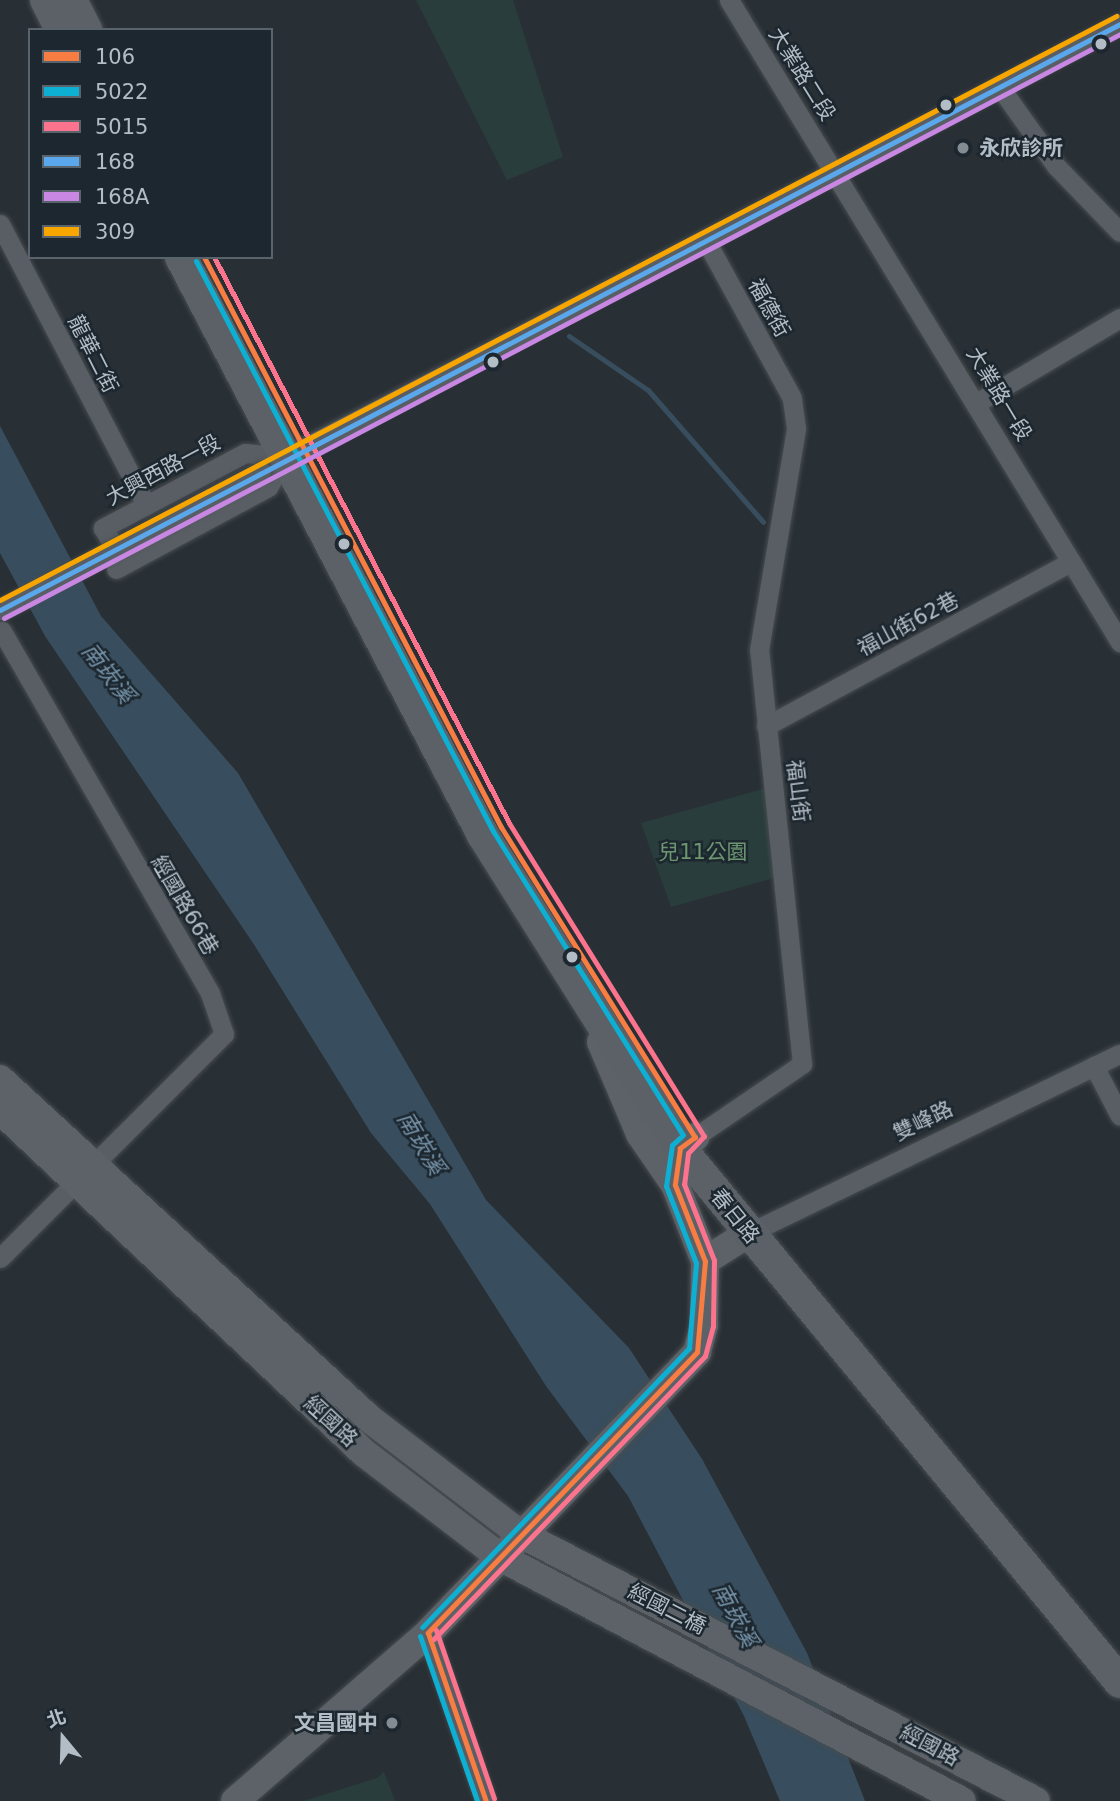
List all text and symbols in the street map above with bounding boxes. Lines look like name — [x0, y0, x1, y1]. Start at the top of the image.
street label: 大業路二段 — [763, 23, 841, 125]
legend — [28, 28, 273, 259]
unlabelled marker — [1094, 37, 1108, 51]
text: 106 — [95, 45, 135, 69]
text: 5022 — [95, 80, 148, 104]
unlabelled marker — [939, 98, 953, 112]
text: 5015 — [95, 115, 148, 139]
place label: 永欣診所 — [979, 135, 1063, 161]
marker: 永欣診所 — [953, 138, 973, 158]
text: 168 — [95, 150, 135, 174]
text: 168A — [95, 185, 149, 209]
text: 309 — [95, 220, 135, 244]
street label: 福德街 — [743, 274, 795, 342]
street label: 龍華二街 — [63, 311, 123, 397]
street label: 大業路一段 — [961, 343, 1037, 445]
unlabelled marker — [486, 355, 500, 369]
street label: 大興西路一段 — [101, 429, 225, 511]
unlabelled marker — [337, 537, 351, 551]
street label: 福山街62巷 — [853, 587, 963, 661]
water label: 南崁溪 — [76, 637, 140, 709]
street label: 福山街 — [782, 758, 814, 824]
park label: 兒11公園 — [658, 839, 748, 865]
street label: 經國路66巷 — [146, 851, 224, 959]
unlabelled marker — [565, 950, 579, 964]
street label: 雙峰路 — [889, 1096, 957, 1146]
water label: 南崁溪 — [391, 1106, 451, 1180]
street label: 春日路 — [705, 1184, 765, 1248]
street label: 經國路 — [299, 1390, 363, 1452]
water label: 南崁溪 — [707, 1578, 763, 1652]
street label: 經國二橋 — [624, 1579, 710, 1639]
north arrow — [28, 1703, 98, 1773]
text: 北 — [44, 1705, 69, 1732]
place label: 文昌國中 — [294, 1710, 378, 1736]
marker: 文昌國中 — [384, 1715, 400, 1731]
street label: 經國路 — [896, 1719, 964, 1771]

